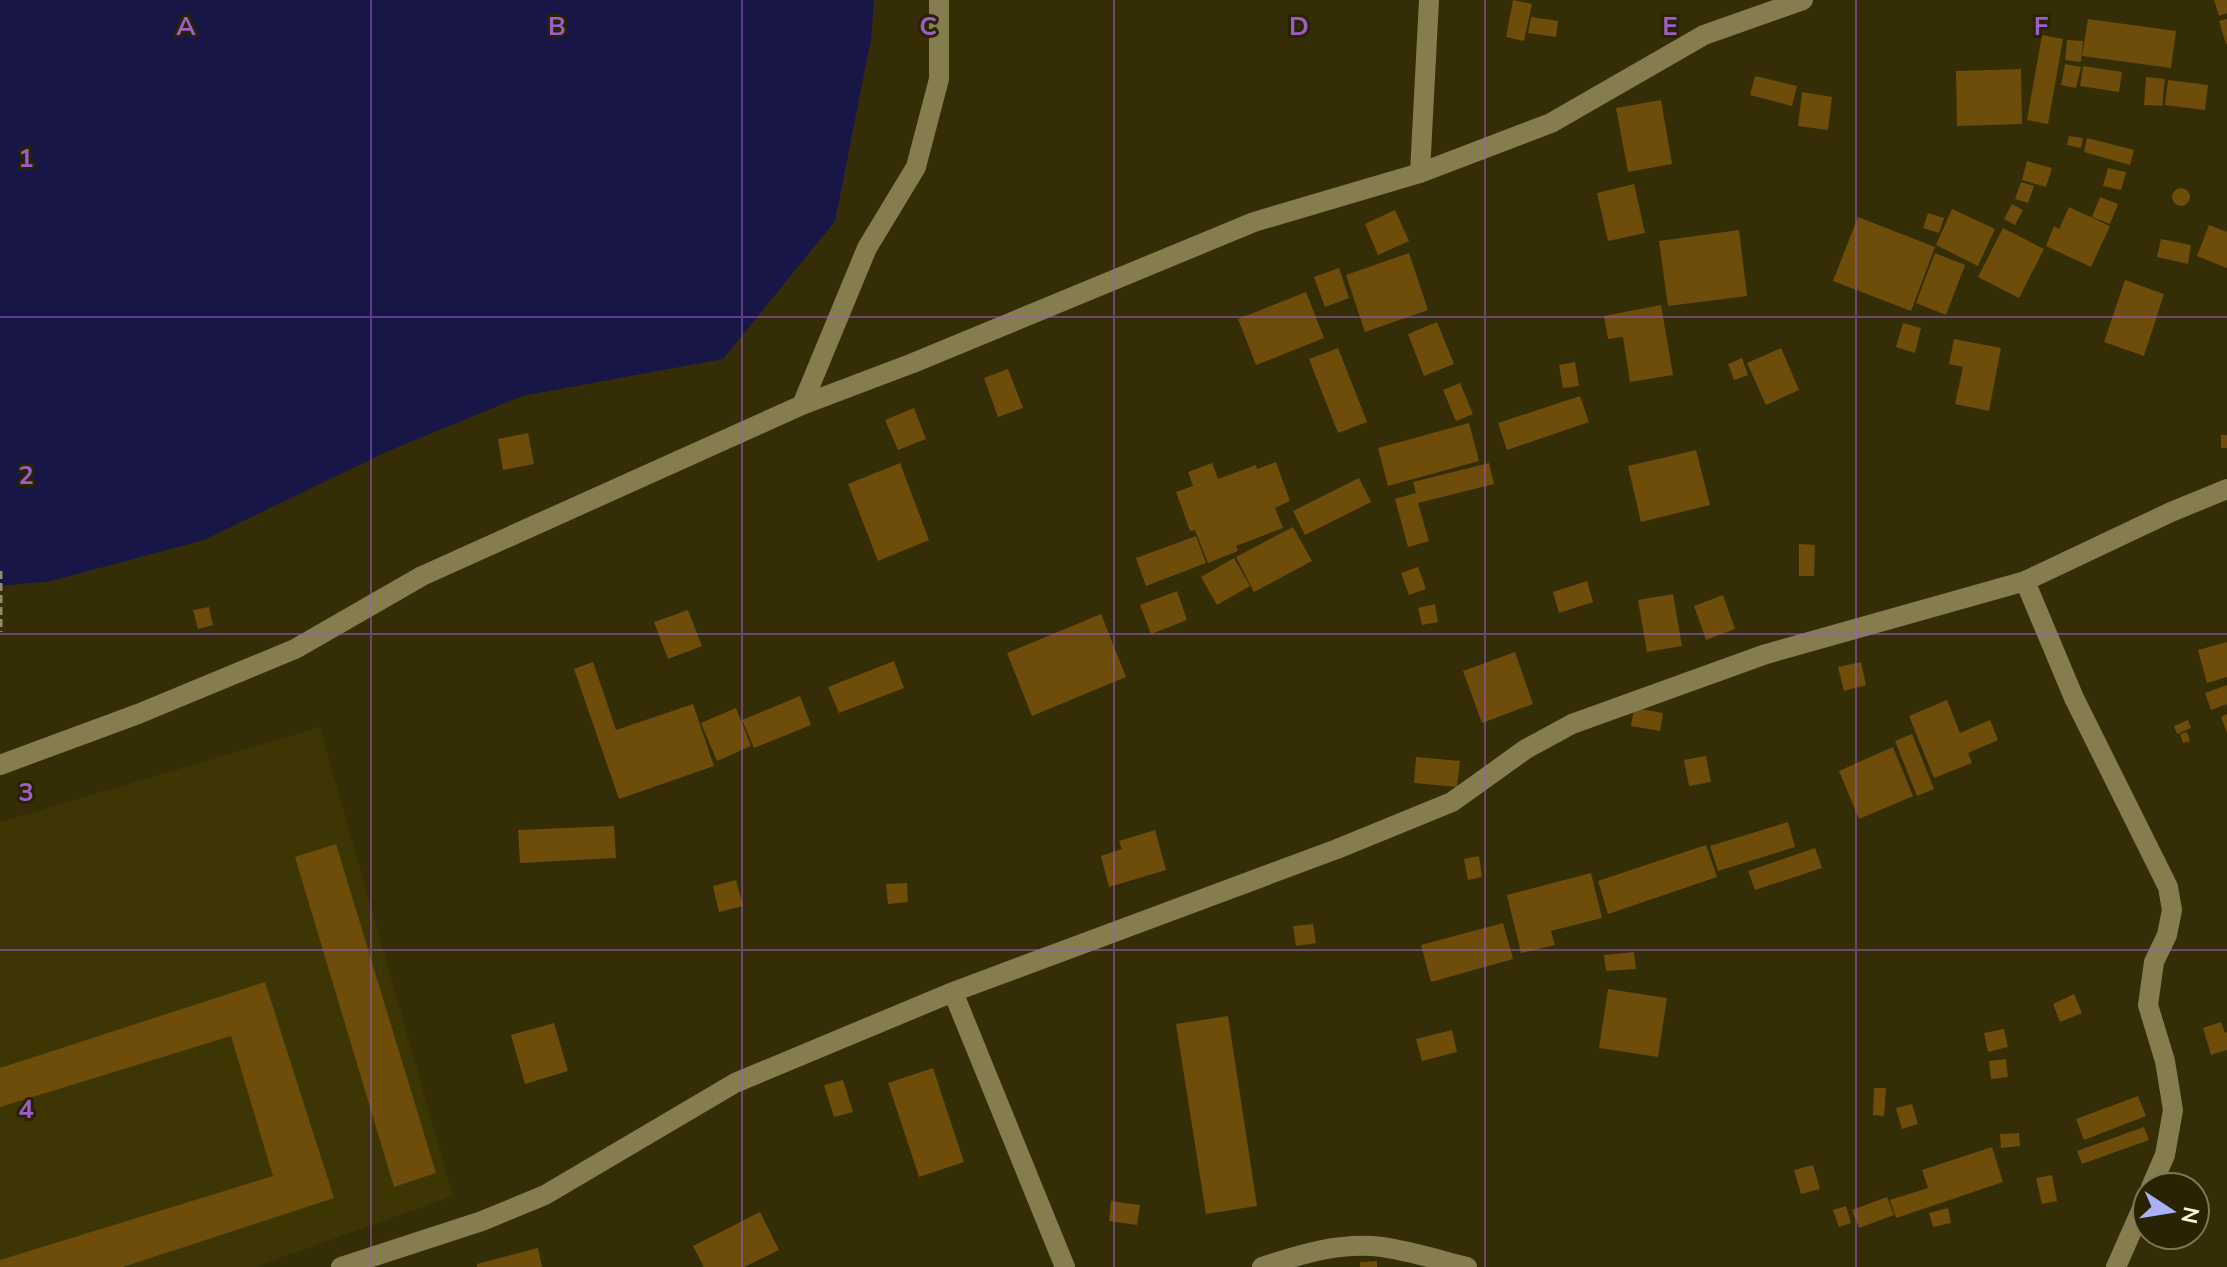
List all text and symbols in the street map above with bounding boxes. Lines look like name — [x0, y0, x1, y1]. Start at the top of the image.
text: A — [176, 9, 196, 44]
text: B — [548, 9, 566, 44]
text: C — [919, 9, 937, 44]
text: D — [1289, 9, 1309, 44]
text: E — [1662, 9, 1678, 44]
text: F — [2034, 9, 2048, 44]
text: 1 — [18, 141, 34, 176]
text: 2 — [18, 458, 34, 493]
text: 3 — [18, 775, 34, 810]
text: 4 — [18, 1092, 34, 1127]
north arrow — [2131, 1171, 2211, 1251]
text: N — [2173, 1204, 2206, 1226]

